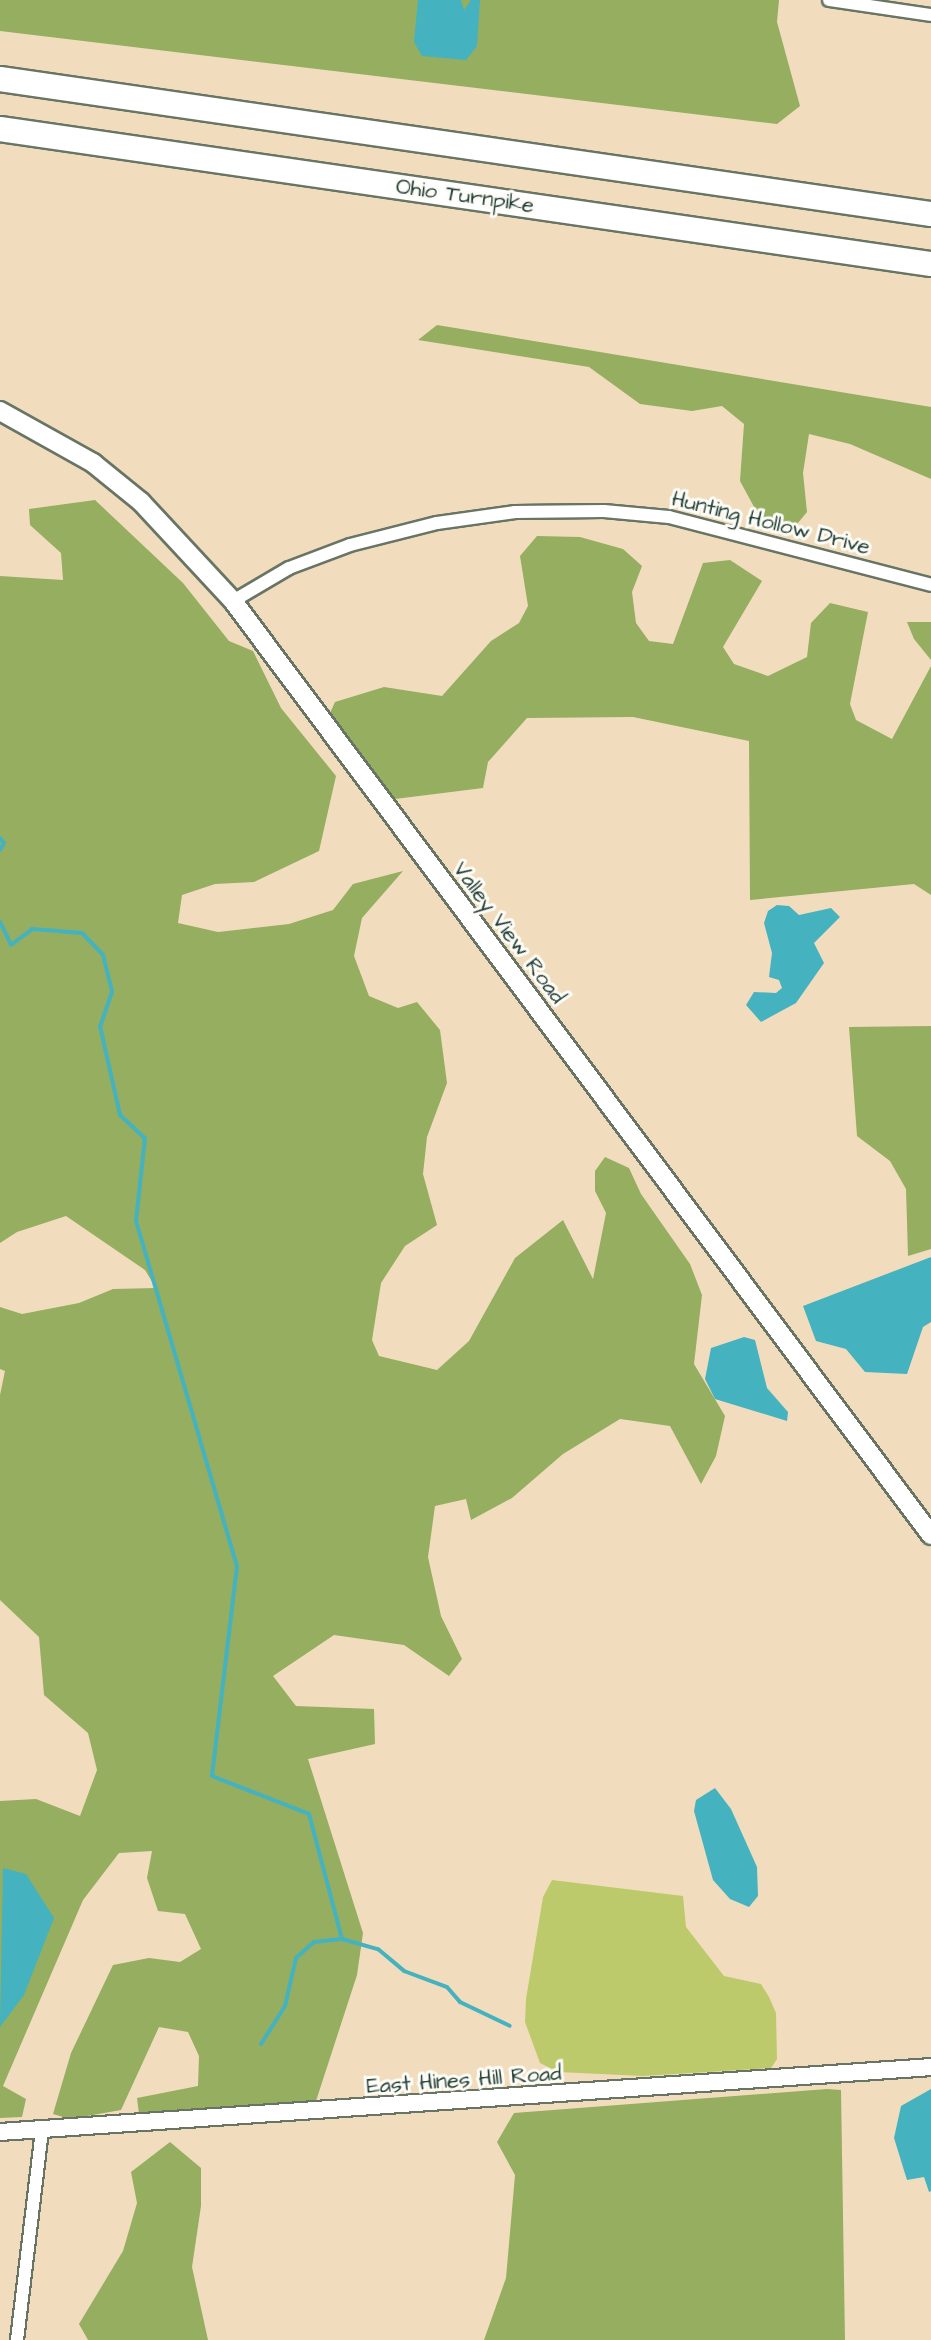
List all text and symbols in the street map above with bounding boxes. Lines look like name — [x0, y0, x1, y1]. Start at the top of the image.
street label: Ohio Turnpike — [394, 173, 536, 219]
street label: Hunting Hollow Drive — [669, 486, 873, 560]
street label: Valley View Road — [447, 857, 571, 1009]
street label: East Hines Hill Road — [366, 2060, 562, 2100]

